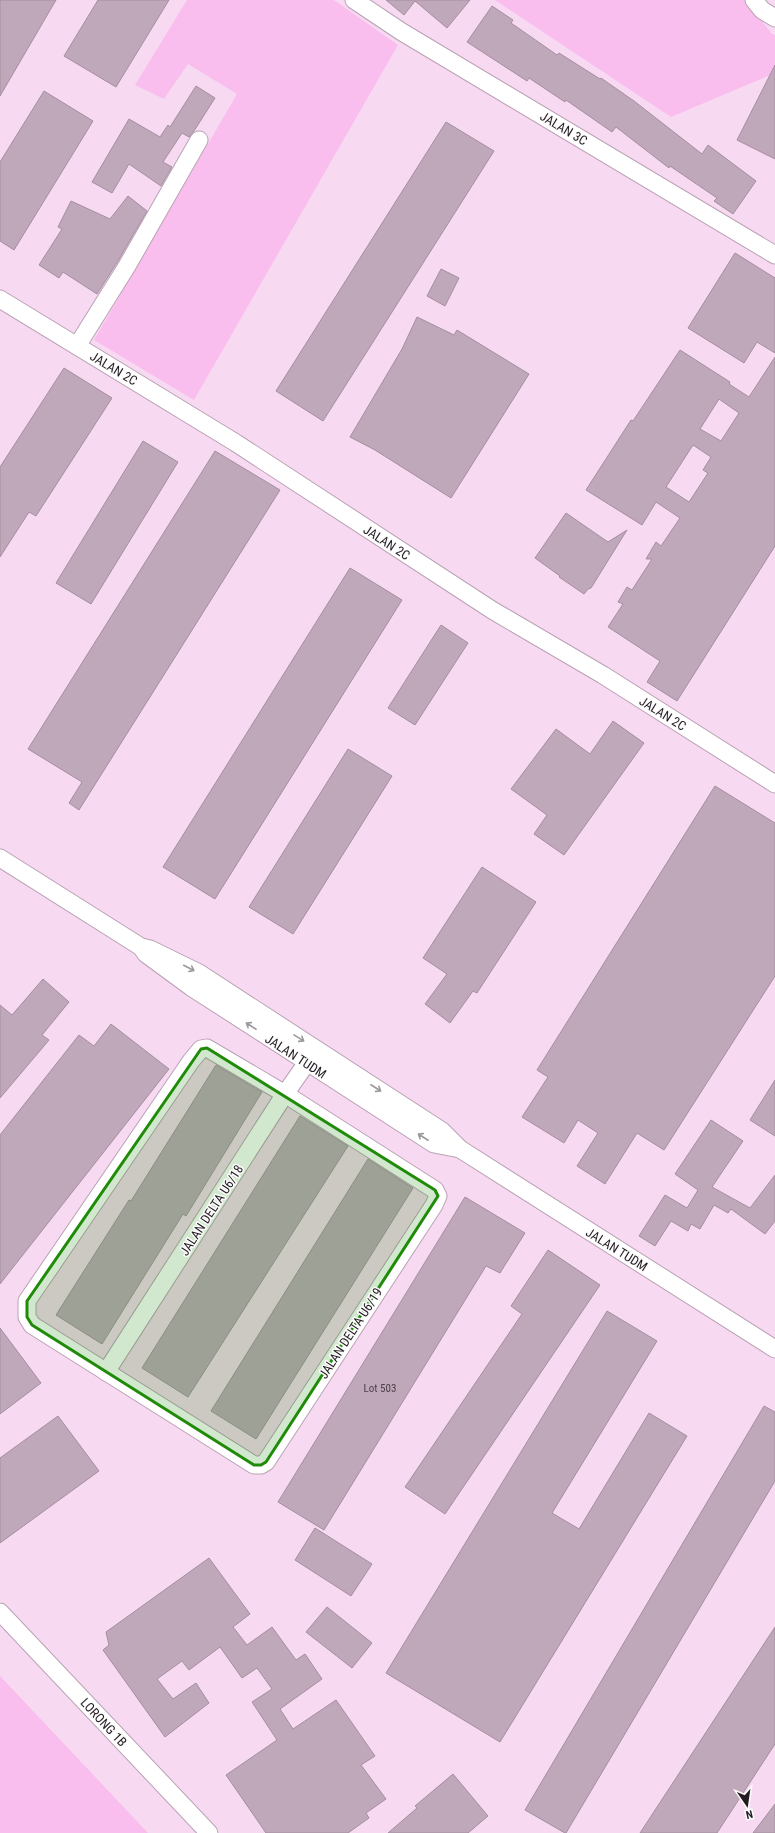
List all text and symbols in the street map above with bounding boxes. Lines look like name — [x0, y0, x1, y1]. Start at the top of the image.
street label: JALAN 3C — [537, 109, 590, 148]
street label: JALAN 2C — [87, 349, 140, 388]
street label: JALAN 2C — [361, 522, 413, 563]
street label: JALAN 2C — [637, 693, 689, 734]
one-way arrow — [183, 965, 195, 973]
one-way arrow — [246, 1022, 257, 1030]
street label: JALAN TUDM — [262, 1031, 329, 1082]
one-way arrow — [293, 1035, 305, 1043]
one-way arrow — [370, 1084, 381, 1092]
one-way arrow — [418, 1133, 429, 1141]
street label: JALAN DELTA U6/18 — [177, 1162, 246, 1258]
street label: JALAN TUDM — [583, 1225, 650, 1274]
street label: JALAN DELTA U6/19 — [316, 1285, 385, 1381]
house number: Lot 503 — [364, 1382, 396, 1395]
street label: LORONG 1B — [78, 1695, 130, 1750]
north arrow — [727, 1785, 767, 1825]
text: N — [744, 1807, 754, 1821]

